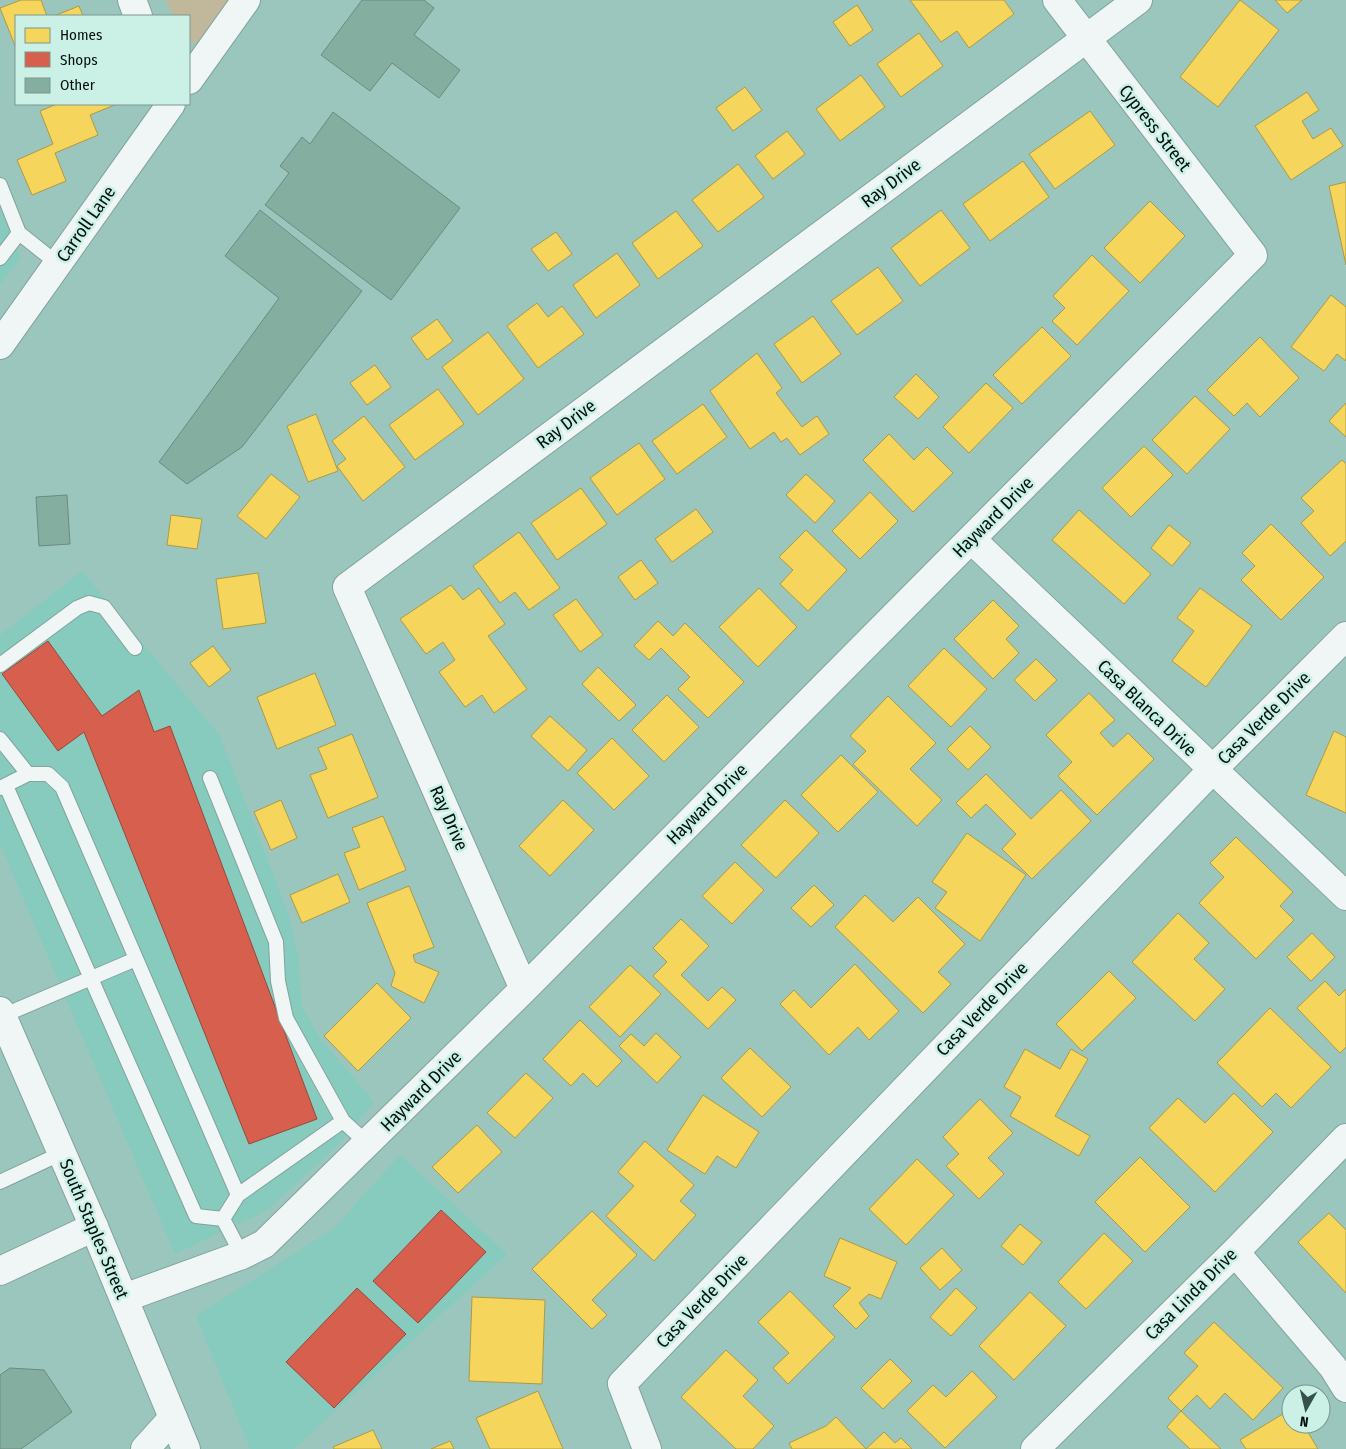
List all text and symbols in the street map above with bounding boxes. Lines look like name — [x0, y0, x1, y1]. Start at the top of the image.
legend — [15, 15, 190, 105]
text: Homes — [60, 26, 102, 44]
text: Shops — [60, 51, 98, 69]
text: Other — [60, 76, 96, 94]
street label: Cypress Street — [1114, 80, 1196, 176]
street label: Ray Drive — [857, 154, 925, 212]
street label: Carroll Lane — [52, 182, 120, 266]
street label: Ray Drive — [532, 395, 600, 453]
street label: Hayward Drive — [948, 472, 1038, 562]
street label: Casa Blanca Drive — [1093, 655, 1201, 761]
street label: Casa Verde Drive — [1213, 667, 1315, 769]
street label: Hayward Drive — [662, 759, 752, 849]
street label: Ray Drive — [425, 782, 473, 854]
street label: Casa Verde Drive — [932, 957, 1033, 1061]
street label: Hayward Drive — [376, 1046, 466, 1136]
street label: South Staples Street — [55, 1156, 134, 1303]
street label: Casa Linda Drive — [1140, 1243, 1242, 1345]
street label: Casa Verde Drive — [652, 1249, 753, 1353]
north arrow — [1281, 1384, 1331, 1434]
text: N — [1299, 1412, 1310, 1430]

